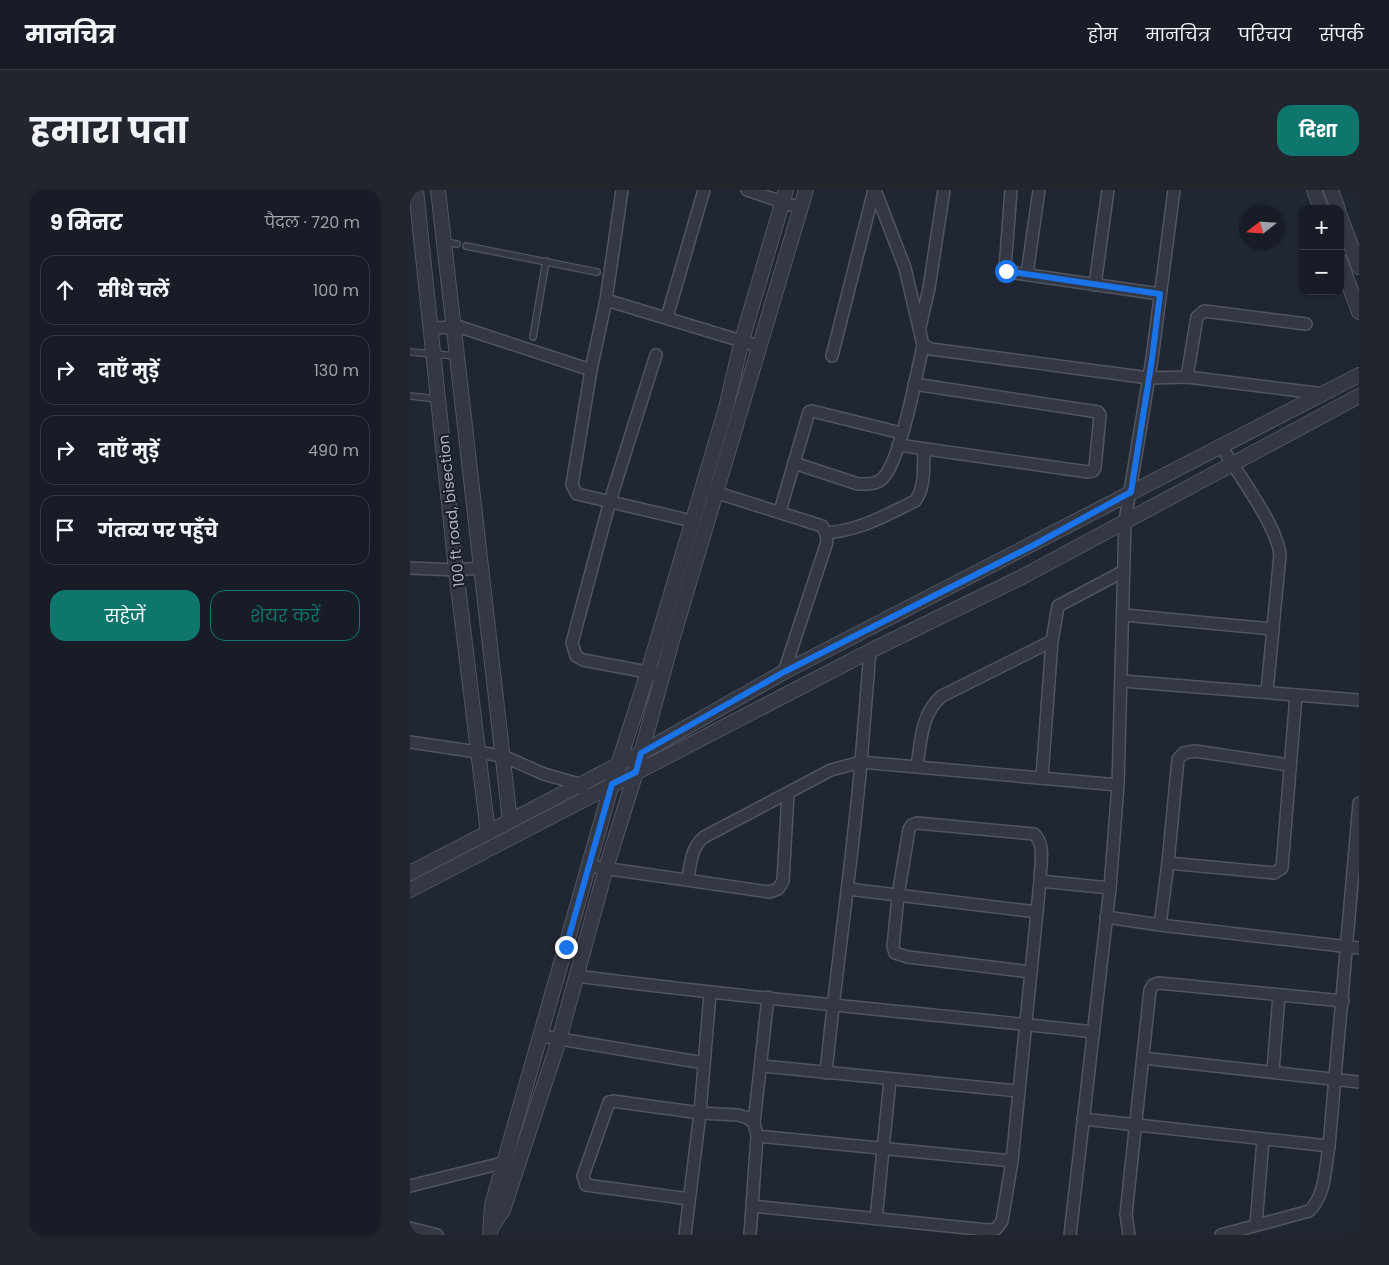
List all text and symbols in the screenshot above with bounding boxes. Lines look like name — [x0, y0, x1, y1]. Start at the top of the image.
text: मानचित्र — [25, 18, 115, 51]
text: होम — [1088, 22, 1118, 47]
text: मानचित्र — [1146, 22, 1210, 47]
text: परिचय — [1238, 22, 1292, 47]
text: संपर्क — [1320, 22, 1364, 47]
button: दिशा — [1277, 105, 1359, 156]
text: हमारा पता — [30, 106, 188, 155]
north arrow — [1239, 205, 1284, 250]
map controls — [1299, 205, 1344, 295]
button: + — [1299, 205, 1344, 250]
text: 9 मिनट — [50, 208, 123, 237]
text: पैदल · 720 m — [265, 211, 360, 234]
button: − — [1299, 250, 1344, 295]
route start — [995, 260, 1018, 283]
icon: ahead — [51, 276, 79, 304]
text: सीधे चलें — [98, 277, 169, 304]
text: 100 m — [313, 279, 359, 302]
icon: right — [51, 356, 79, 384]
text: दाएँ मुड़ें — [98, 357, 159, 384]
text: 130 m — [314, 359, 359, 382]
street label: 100 ft road, bisection — [433, 434, 469, 588]
icon: right — [51, 436, 79, 464]
text: दाएँ मुड़ें — [98, 437, 159, 464]
text: 490 m — [308, 439, 359, 462]
icon: arrive — [51, 516, 79, 544]
text: गंतव्य पर पहुँचे — [98, 517, 218, 544]
button: सहेजें — [50, 590, 200, 641]
button: शेयर करें — [210, 590, 360, 641]
route end — [555, 936, 578, 959]

